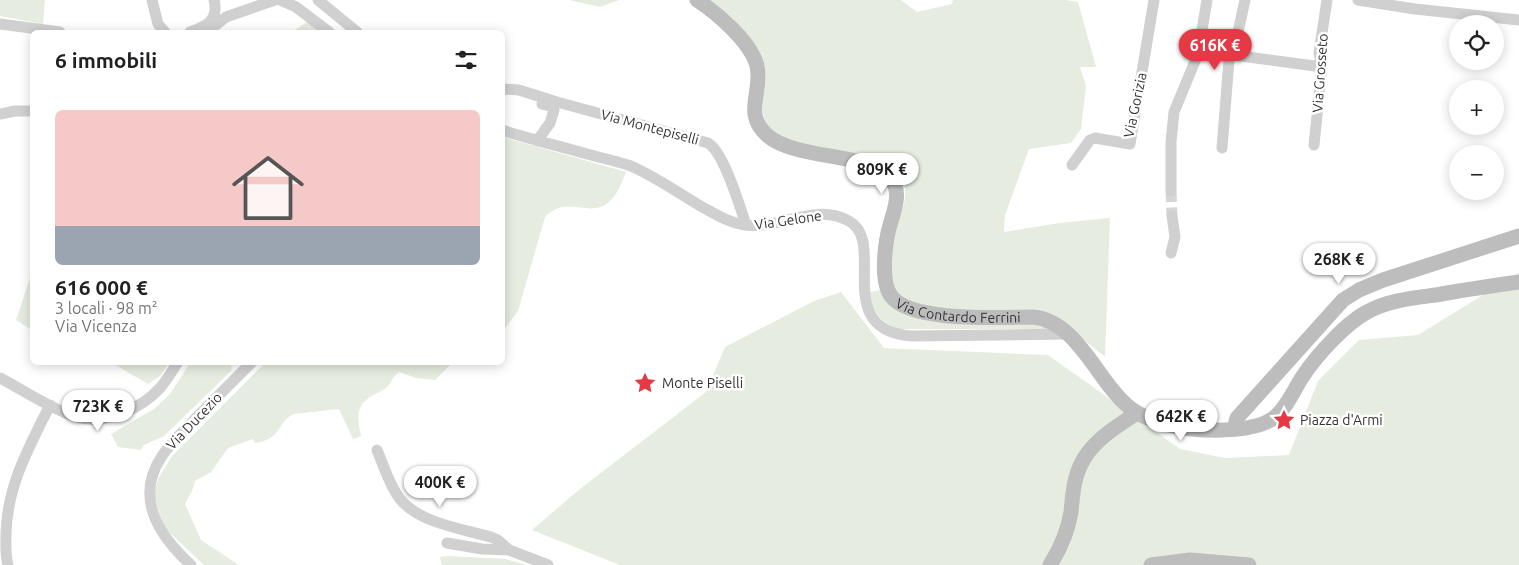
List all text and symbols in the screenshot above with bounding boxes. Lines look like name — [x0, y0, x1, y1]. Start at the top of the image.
map controls — [1449, 15, 1504, 200]
button: locate — [1449, 15, 1504, 70]
pin: 616K € — [1174, 28, 1256, 71]
street label: Via Grosseto — [1309, 33, 1331, 113]
text: 616K € — [1190, 36, 1240, 54]
icon: filters — [452, 46, 480, 74]
text: 6 immobili — [55, 48, 157, 72]
street label: Via Gorizia — [1120, 71, 1150, 139]
button: + — [1449, 80, 1504, 135]
street label: Via Montepiselli — [599, 106, 701, 148]
icon: home — [223, 143, 313, 233]
button: − — [1449, 145, 1504, 200]
pin: 809K € — [841, 152, 923, 195]
text: 809K € — [857, 160, 907, 178]
street label: Via Gelone — [753, 207, 823, 233]
pin: 268K € — [1298, 242, 1380, 285]
text: 268K € — [1314, 250, 1364, 268]
text: 616 000 € — [55, 275, 148, 299]
street label: Via Contardo Ferrini — [893, 295, 1021, 326]
text: 3 locali · 98 m² — [55, 299, 157, 317]
text: Via Vicenza — [55, 317, 137, 335]
place icon: Monte Piselli — [632, 370, 658, 396]
place label: Monte Piselli — [662, 375, 743, 391]
street label: Via Ducezio — [163, 389, 225, 453]
pin: 723K € — [57, 390, 139, 432]
text: 723K € — [73, 397, 123, 415]
pin: 642K € — [1140, 400, 1222, 442]
text: 642K € — [1156, 407, 1206, 425]
place icon: Piazza d'Armi — [1271, 407, 1297, 433]
place label: Piazza d'Armi — [1300, 412, 1383, 428]
pin: 400K € — [399, 466, 481, 508]
text: 400K € — [415, 473, 465, 491]

